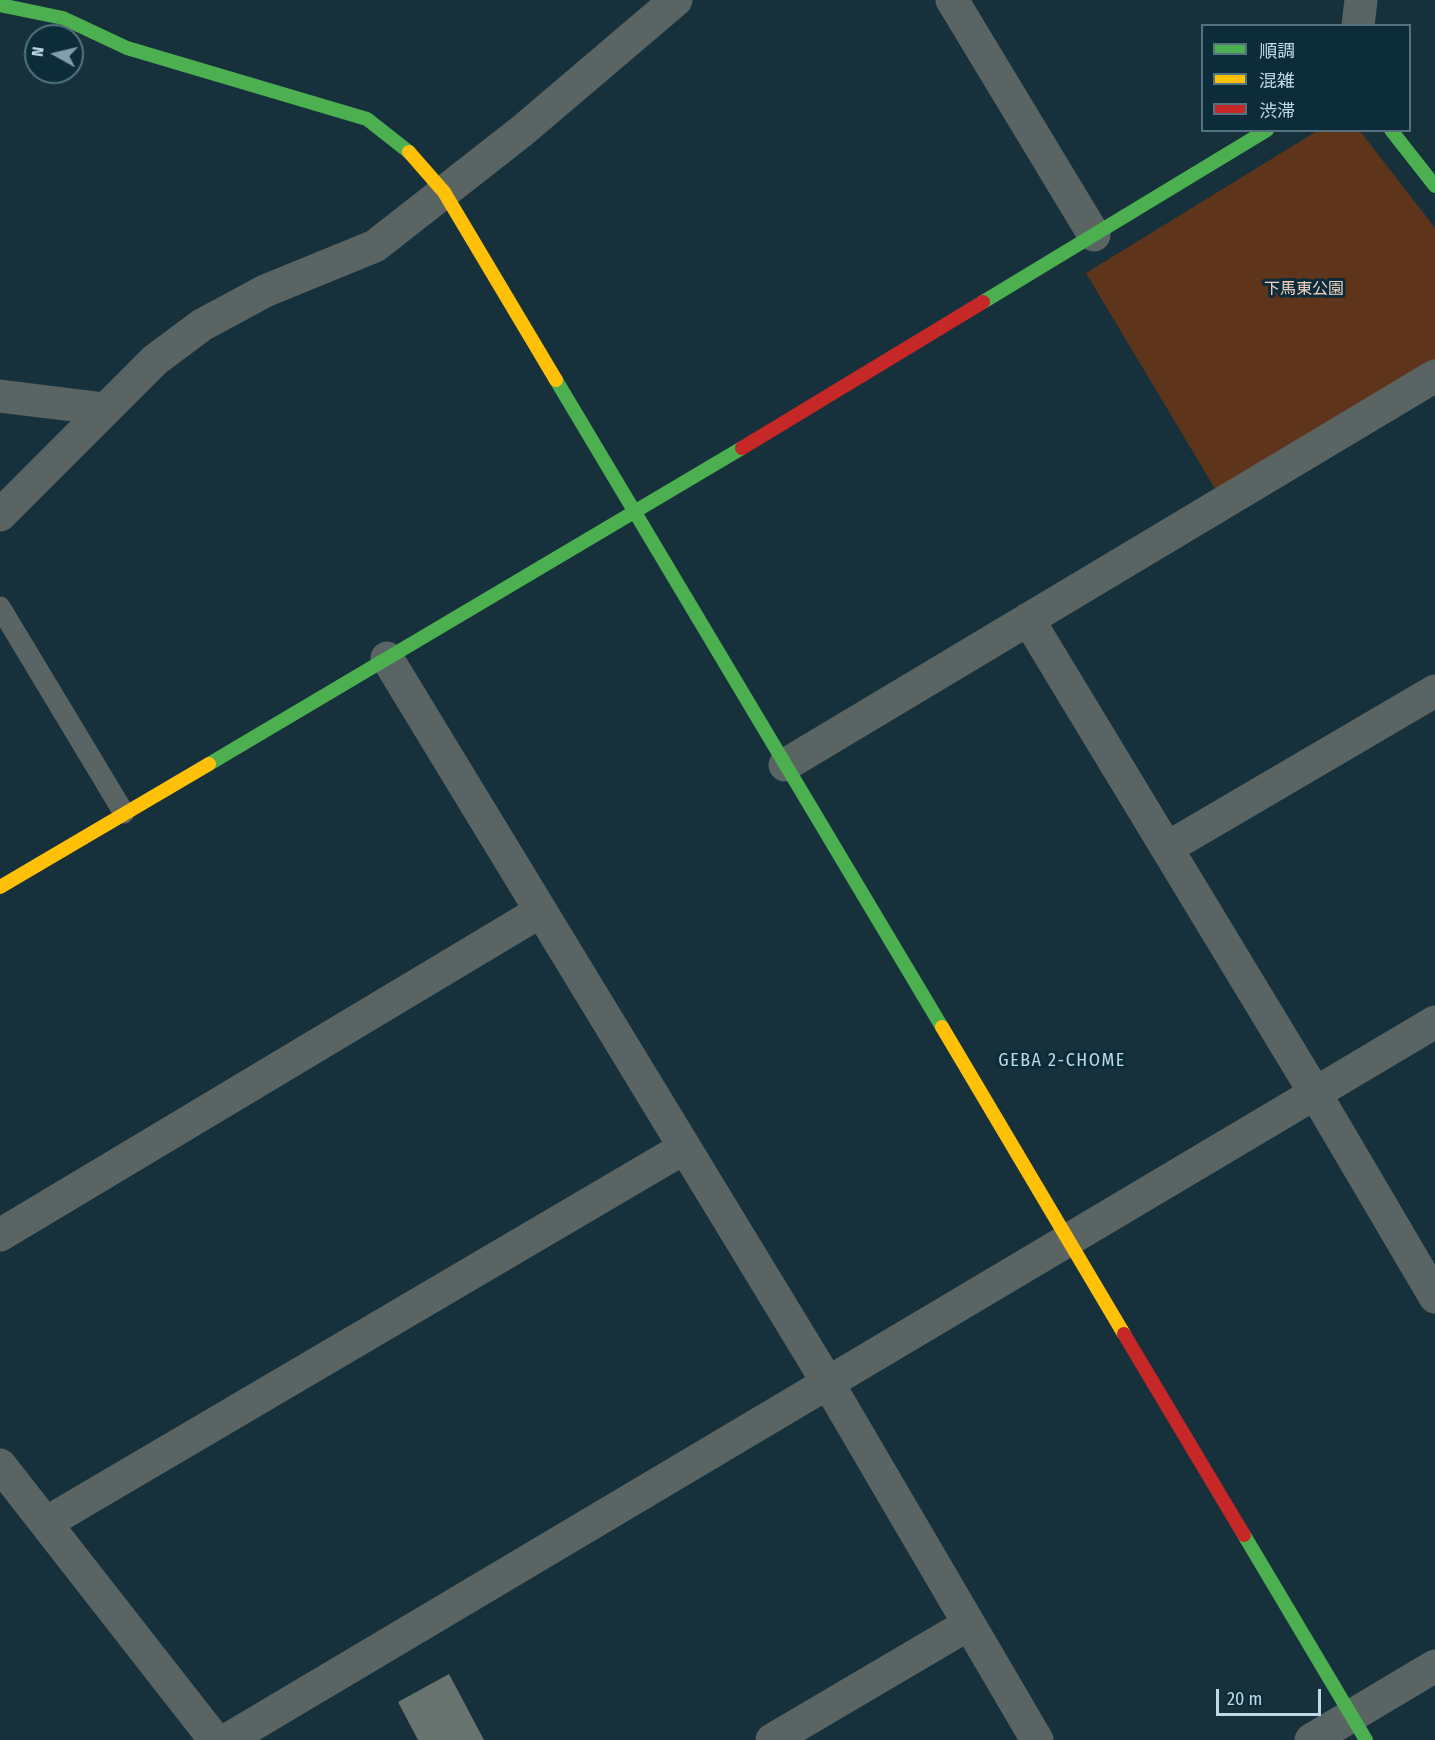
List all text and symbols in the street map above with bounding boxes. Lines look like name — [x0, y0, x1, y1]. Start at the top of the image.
north arrow — [24, 24, 84, 84]
legend — [1201, 24, 1411, 132]
text: 順調 — [1259, 40, 1295, 62]
text: N — [28, 46, 48, 58]
text: 混雑 — [1259, 70, 1295, 92]
text: 渋滞 — [1259, 100, 1295, 122]
park label: 下馬東公園 — [1264, 280, 1344, 300]
district label: GEBA 2-CHOME — [998, 1050, 1126, 1072]
scale bar — [1219, 1677, 1324, 1715]
text: 20 m — [1227, 1688, 1262, 1710]

